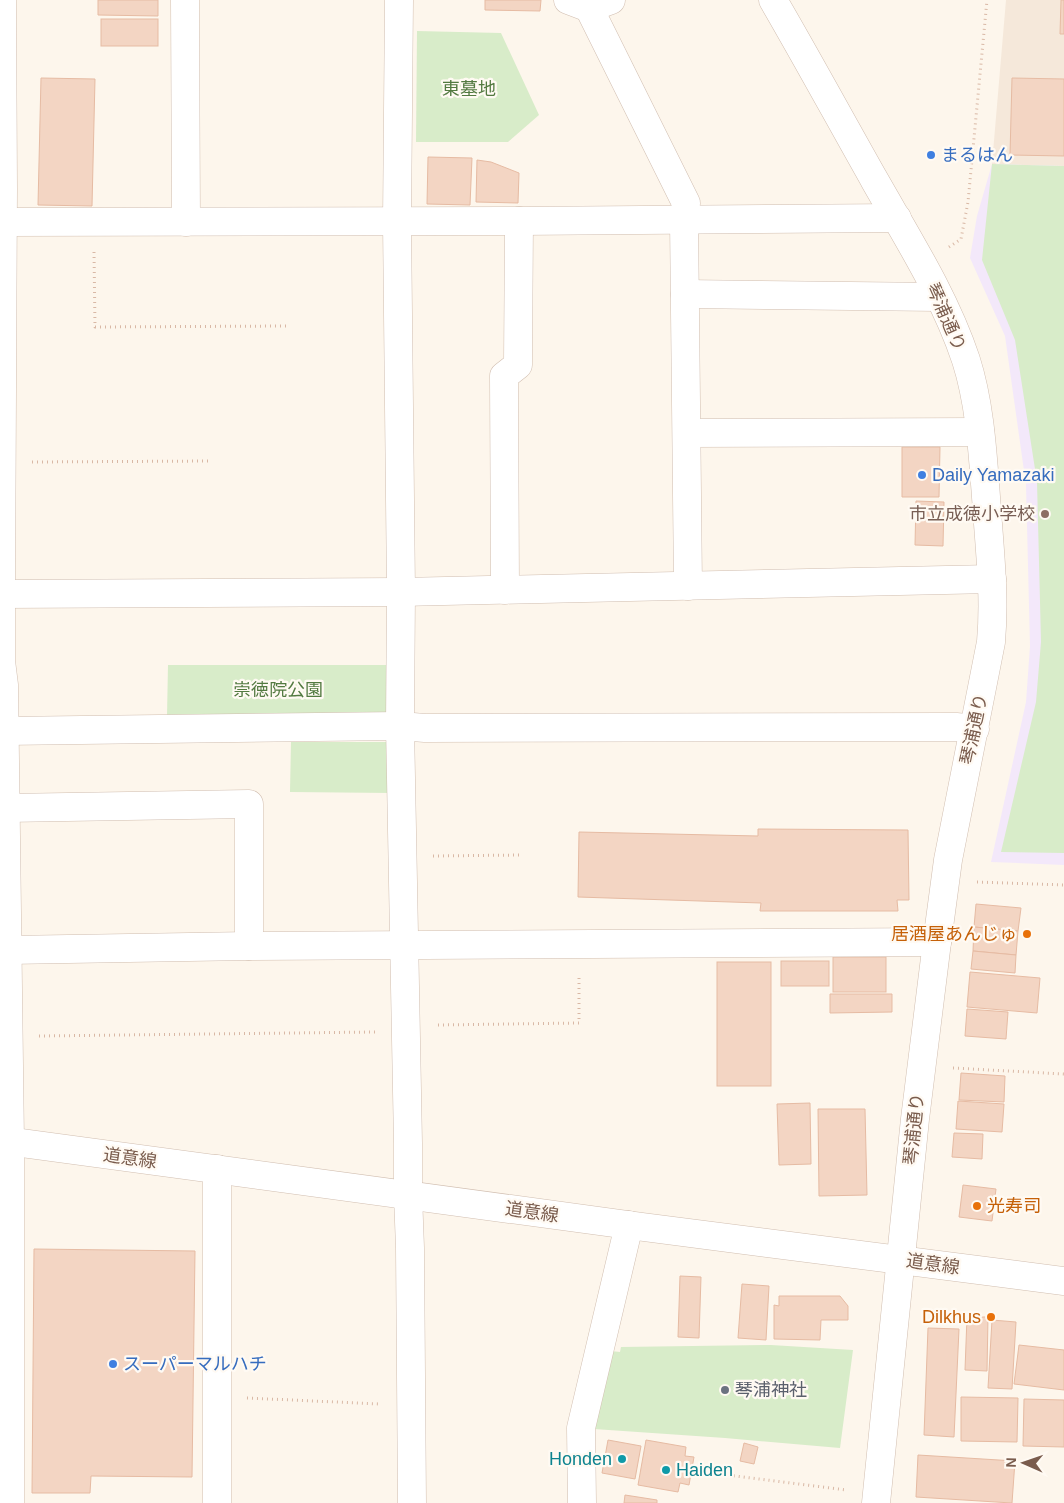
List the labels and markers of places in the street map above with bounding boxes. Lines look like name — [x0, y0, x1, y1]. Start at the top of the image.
place label: まるはん — [941, 145, 1013, 165]
marker: まるはん — [925, 149, 937, 161]
place label: Daily Yamazaki — [932, 465, 1054, 485]
marker: Daily Yamazaki — [916, 469, 928, 481]
place label: 市立成徳小学校 — [909, 504, 1035, 524]
marker: 市立成徳小学校 — [1039, 508, 1051, 520]
place label: 居酒屋あんじゅ — [891, 924, 1017, 944]
marker: 居酒屋あんじゅ — [1021, 928, 1033, 940]
place label: 光寿司 — [987, 1196, 1041, 1216]
marker: 光寿司 — [971, 1200, 983, 1212]
place label: Dilkhus — [922, 1307, 981, 1327]
marker: Dilkhus — [985, 1311, 997, 1323]
place label: スーパーマルハチ — [123, 1354, 267, 1374]
marker: スーパーマルハチ — [107, 1358, 119, 1370]
place label: 琴浦神社 — [735, 1380, 807, 1400]
marker: 琴浦神社 — [719, 1384, 731, 1396]
place label: Honden — [549, 1449, 612, 1469]
marker: Honden — [616, 1453, 628, 1465]
place label: Haiden — [676, 1460, 733, 1480]
marker: Haiden — [660, 1464, 672, 1476]

